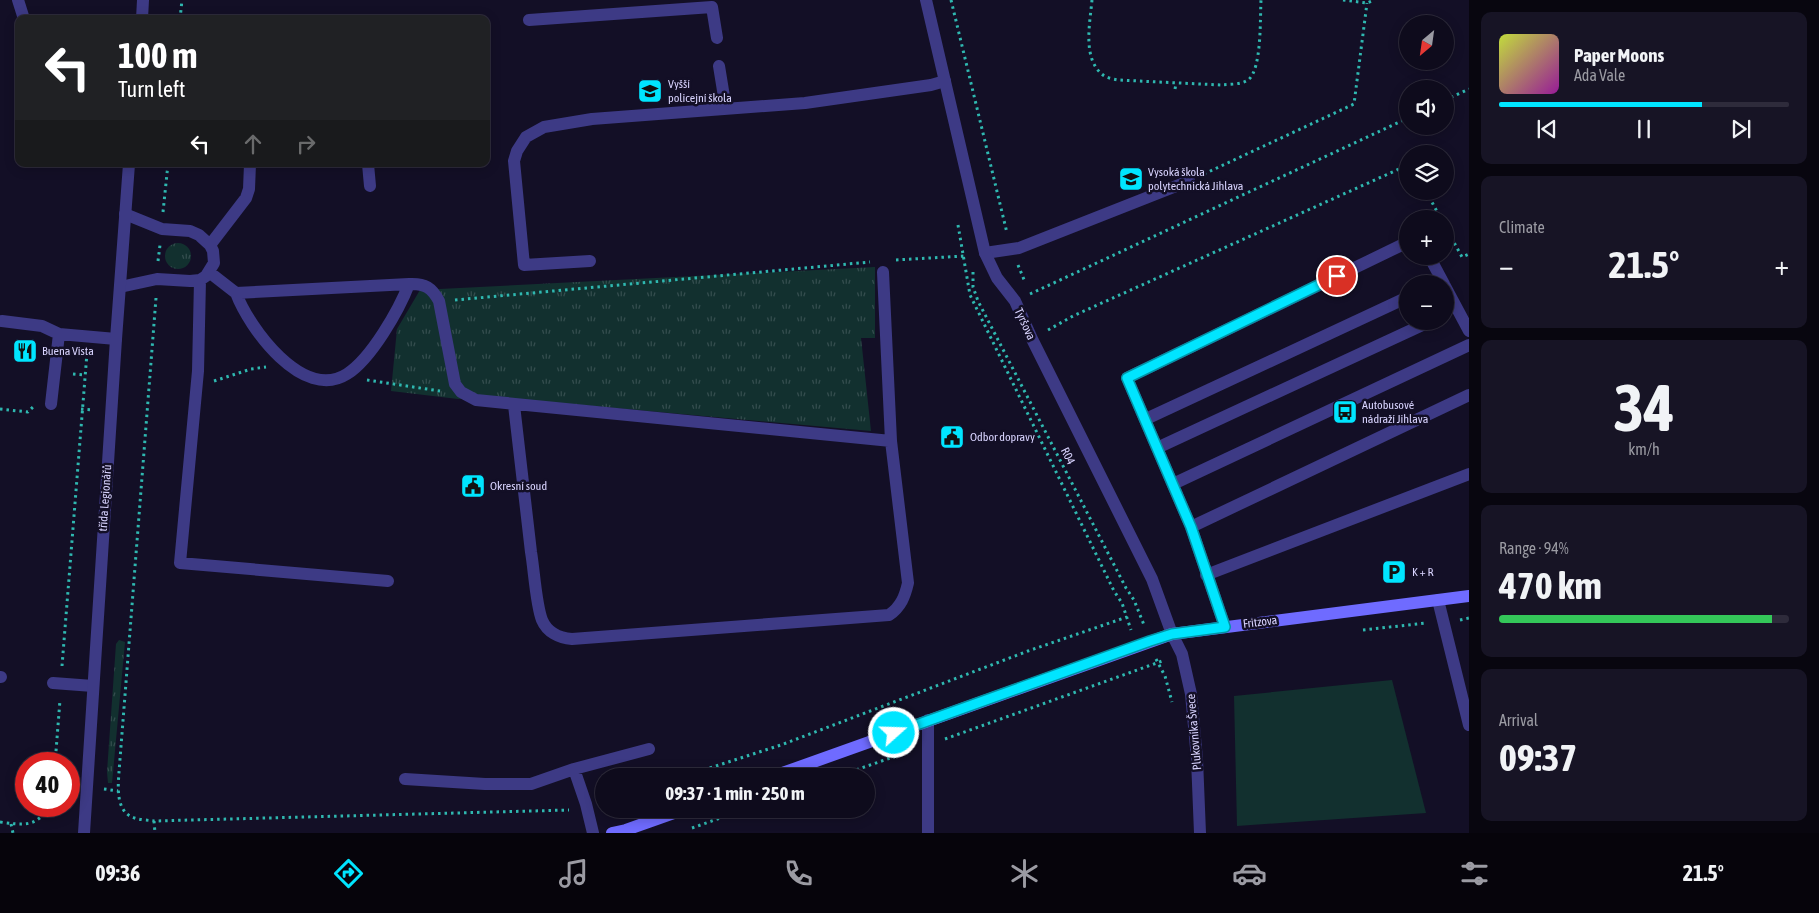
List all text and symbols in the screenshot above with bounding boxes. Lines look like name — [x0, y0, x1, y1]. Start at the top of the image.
north arrow — [1399, 15, 1454, 70]
map controls — [1399, 15, 1454, 330]
icon: left — [35, 35, 100, 100]
text: 100 m — [118, 35, 197, 75]
text: Paper Moons — [1574, 44, 1664, 66]
text: Ada Vale — [1574, 66, 1625, 84]
text: Turn left — [118, 76, 185, 102]
place label: Vyšší policejní škola — [668, 77, 732, 105]
school or university icon: Vyšší policejní škola — [637, 78, 663, 104]
button: sound — [1399, 80, 1454, 135]
icon: previous — [1533, 115, 1561, 143]
icon: pause — [1630, 115, 1658, 143]
icon: next — [1727, 115, 1755, 143]
icon: left — [186, 130, 214, 158]
icon: ahead — [239, 130, 267, 158]
icon: right — [292, 130, 320, 158]
button: layers — [1399, 145, 1454, 200]
place label: Vysoká škola polytechnická Jihlava — [1148, 165, 1243, 193]
school or university icon: Vysoká škola polytechnická Jihlava — [1118, 166, 1144, 192]
button: + — [1399, 210, 1454, 265]
text: Climate — [1499, 218, 1545, 236]
text: 21.5° — [1609, 243, 1679, 286]
text: − — [1499, 249, 1514, 281]
text: + — [1774, 249, 1789, 281]
pin — [1316, 255, 1358, 297]
icon: arrive — [1323, 262, 1351, 290]
button: − — [1399, 275, 1454, 330]
street label: Tyršova — [1012, 306, 1038, 342]
restaurant icon: Buena Vista — [12, 338, 38, 364]
place label: Buena Vista — [42, 344, 94, 358]
text: 34 — [1613, 370, 1675, 445]
place label: Autobusové nádraží Jihlava — [1362, 398, 1428, 426]
bus stop icon: Autobusové nádraží Jihlava — [1332, 399, 1358, 425]
public building icon: Odbor dopravy — [939, 424, 965, 450]
place label: Odbor dopravy — [970, 430, 1035, 444]
text: km/h — [1628, 440, 1660, 458]
street label: R04 — [1058, 445, 1078, 467]
street label: třída Legionářů — [96, 464, 114, 532]
public building icon: Okresní soud — [460, 473, 486, 499]
place label: Okresní soud — [490, 479, 547, 493]
text: Range · 94% — [1499, 539, 1569, 557]
parking icon: K + R — [1381, 559, 1407, 585]
text: 470 km — [1499, 564, 1602, 607]
place label: K + R — [1412, 565, 1433, 579]
street label: Fritzova — [1242, 613, 1278, 631]
street label: Plukovníka Švece — [1184, 693, 1204, 771]
position arrow — [867, 706, 919, 758]
text: Arrival — [1499, 711, 1538, 729]
text: 09:37 — [1499, 736, 1577, 779]
speed limit sign: 40 — [15, 752, 80, 817]
text: 09:37 · 1 min · 250 m — [665, 782, 805, 804]
icon: directions — [331, 856, 366, 891]
icon: music — [556, 856, 591, 891]
icon: phone — [781, 856, 816, 891]
icon: climate — [1007, 856, 1042, 891]
icon: car — [1232, 856, 1267, 891]
icon: filters — [1457, 856, 1492, 891]
text: 09:36 — [95, 860, 140, 886]
text: 21.5° — [1683, 860, 1724, 886]

